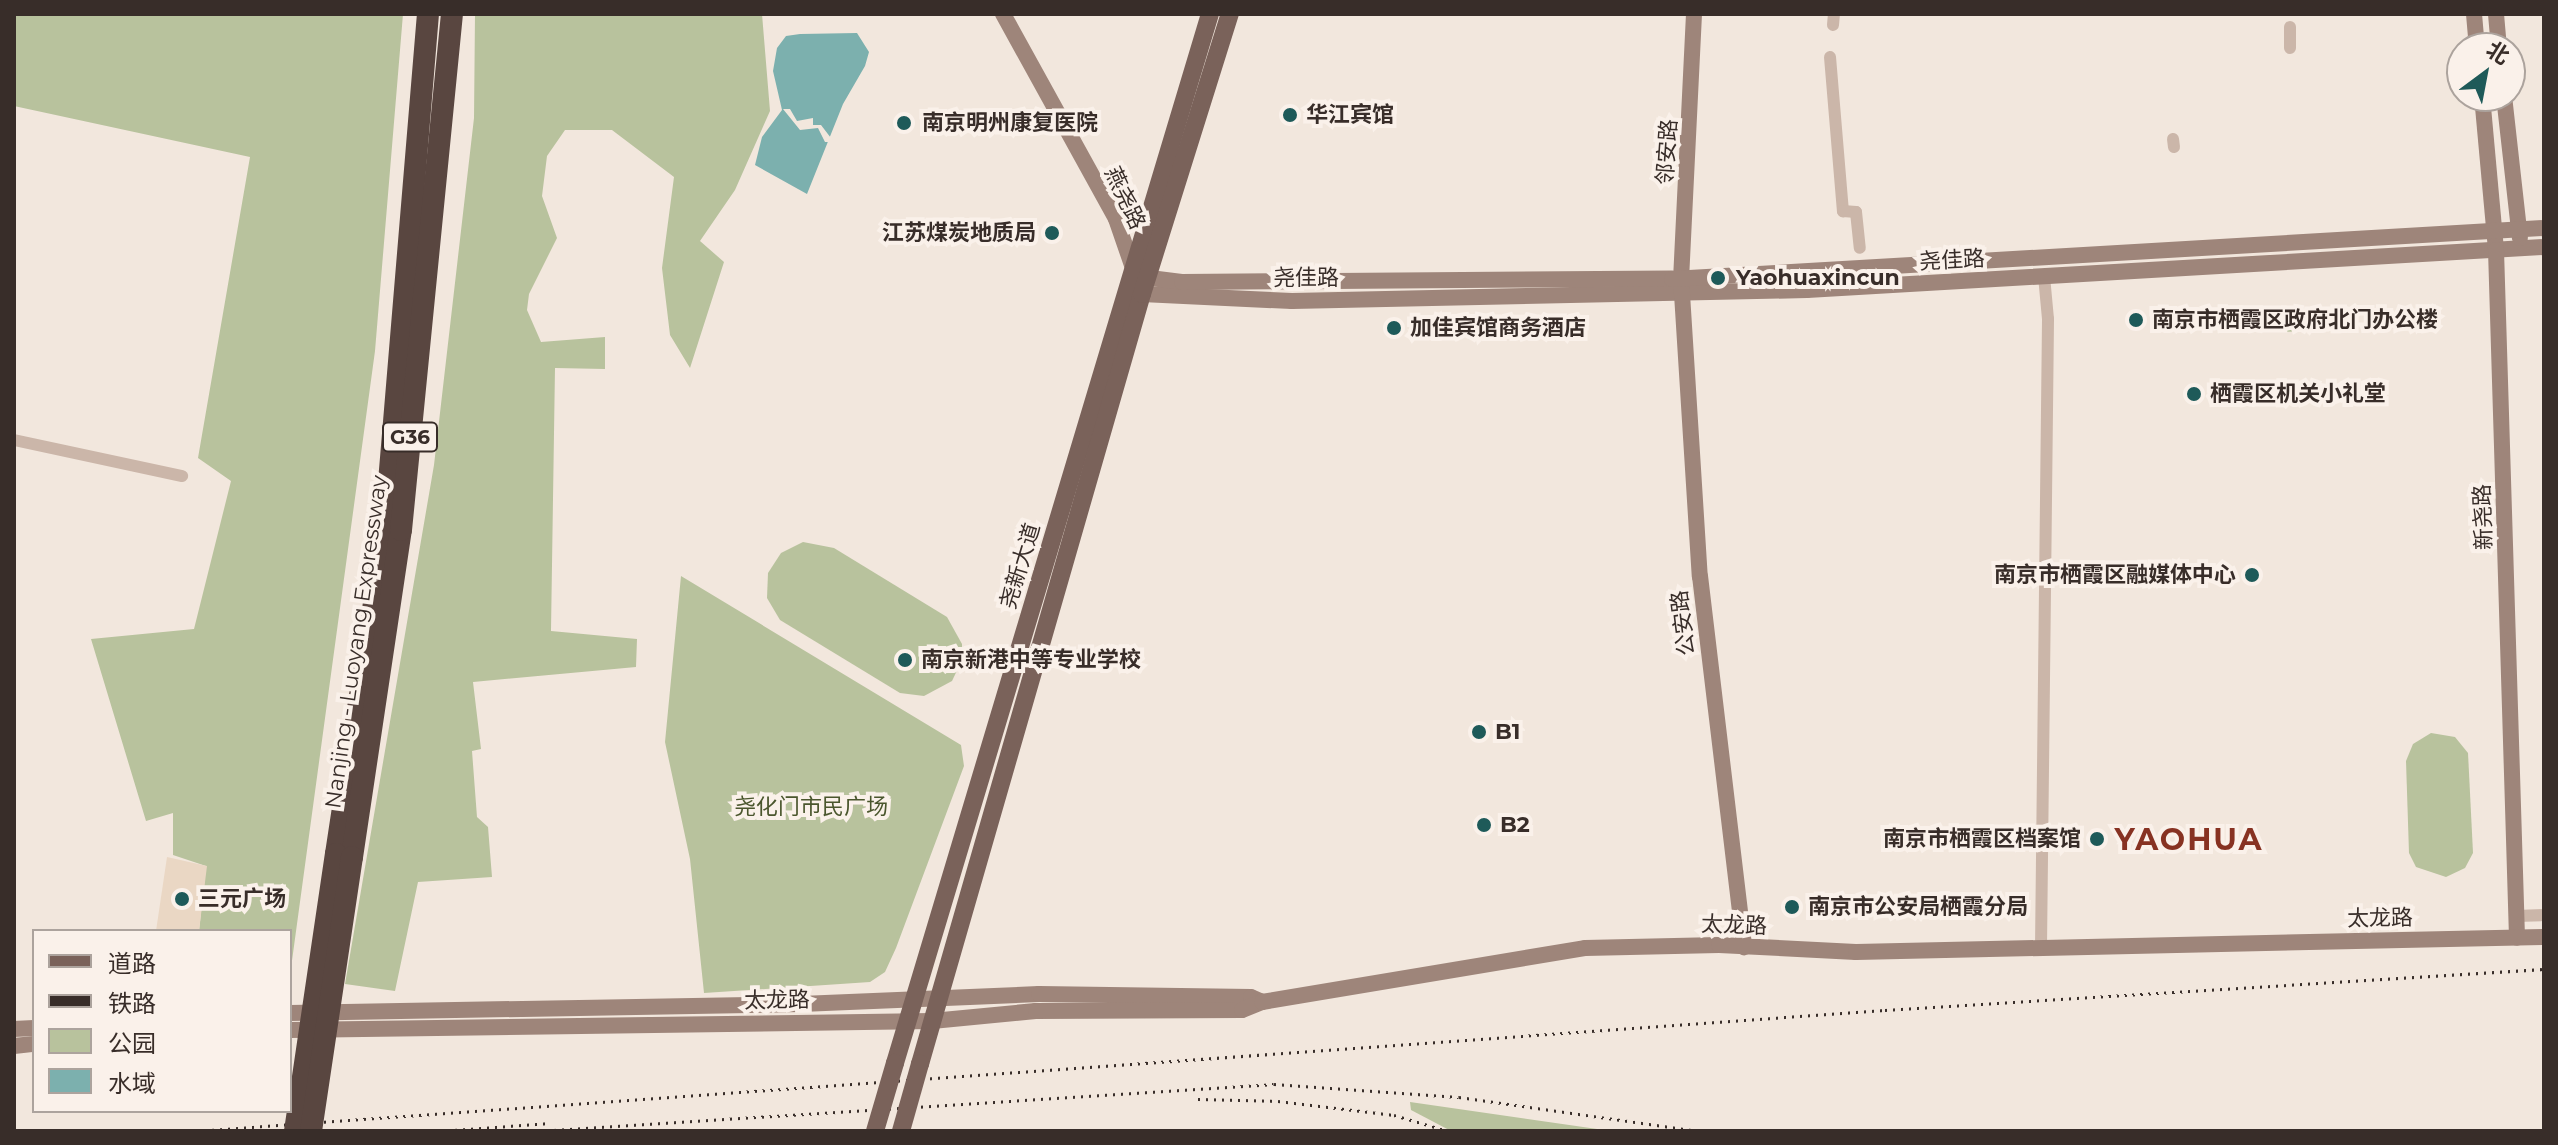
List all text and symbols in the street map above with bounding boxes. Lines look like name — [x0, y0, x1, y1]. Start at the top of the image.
north arrow — [2446, 32, 2526, 112]
text: 北 — [2481, 36, 2514, 70]
place label: 华江宾馆 — [1306, 102, 1394, 128]
marker: 华江宾馆 — [1281, 106, 1299, 124]
place label: 南京明州康复医院 — [922, 110, 1098, 136]
marker: 南京明州康复医院 — [893, 112, 915, 134]
street label: 邻安路 — [1652, 118, 1682, 186]
street label: 燕尧路 — [1099, 163, 1151, 233]
place label: 江苏煤炭地质局 — [882, 220, 1036, 246]
marker: 江苏煤炭地质局 — [1043, 224, 1061, 242]
street label: 尧佳路 — [1918, 245, 1986, 275]
street label: 尧佳路 — [1273, 265, 1339, 291]
place label: Yaohuaxincun — [1736, 265, 1900, 291]
marker: Yaohuaxincun — [1707, 267, 1729, 289]
place label: 南京市栖霞区政府北门办公楼 — [2152, 307, 2438, 333]
marker: 南京市栖霞区政府北门办公楼 — [2127, 311, 2145, 329]
place label: 加佳宾馆商务酒店 — [1410, 315, 1586, 341]
marker: 加佳宾馆商务酒店 — [1385, 319, 1403, 337]
place label: 栖霞区机关小礼堂 — [2210, 381, 2386, 407]
marker: 栖霞区机关小礼堂 — [2185, 385, 2203, 403]
road number: G36 — [382, 421, 438, 453]
street label: Nanjing - Luoyang Expressway — [320, 474, 392, 810]
street label: 新尧路 — [2469, 484, 2497, 550]
street label: 尧新大道 — [995, 520, 1045, 612]
place label: 南京市栖霞区融媒体中心 — [1994, 562, 2236, 588]
marker: 南京市栖霞区融媒体中心 — [2243, 566, 2261, 584]
street label: 公安路 — [1666, 589, 1700, 657]
place label: 南京新港中等专业学校 — [921, 647, 1141, 673]
marker: 南京新港中等专业学校 — [896, 651, 914, 669]
place label: B1 — [1495, 719, 1520, 745]
marker: B1 — [1470, 723, 1488, 741]
park label: 尧化门市民广场 — [734, 794, 888, 820]
place label: B2 — [1500, 812, 1530, 838]
marker: B2 — [1475, 816, 1493, 834]
district label: YAOHUA — [2114, 822, 2264, 858]
place label: 南京市栖霞区档案馆 — [1883, 826, 2081, 852]
marker: 南京市栖霞区档案馆 — [2088, 830, 2106, 848]
place label: 三元广场 — [198, 886, 286, 912]
marker: 三元广场 — [173, 890, 191, 908]
place label: 南京市公安局栖霞分局 — [1808, 894, 2028, 920]
marker: 南京市公安局栖霞分局 — [1783, 898, 1801, 916]
street label: 太龙路 — [2347, 904, 2413, 932]
street label: 太龙路 — [1701, 911, 1767, 939]
legend — [32, 929, 292, 1113]
text: 道路 — [108, 949, 156, 978]
street label: 太龙路 — [744, 986, 810, 1014]
text: 铁路 — [108, 989, 156, 1018]
text: 公园 — [108, 1029, 156, 1058]
text: 水域 — [108, 1069, 156, 1098]

